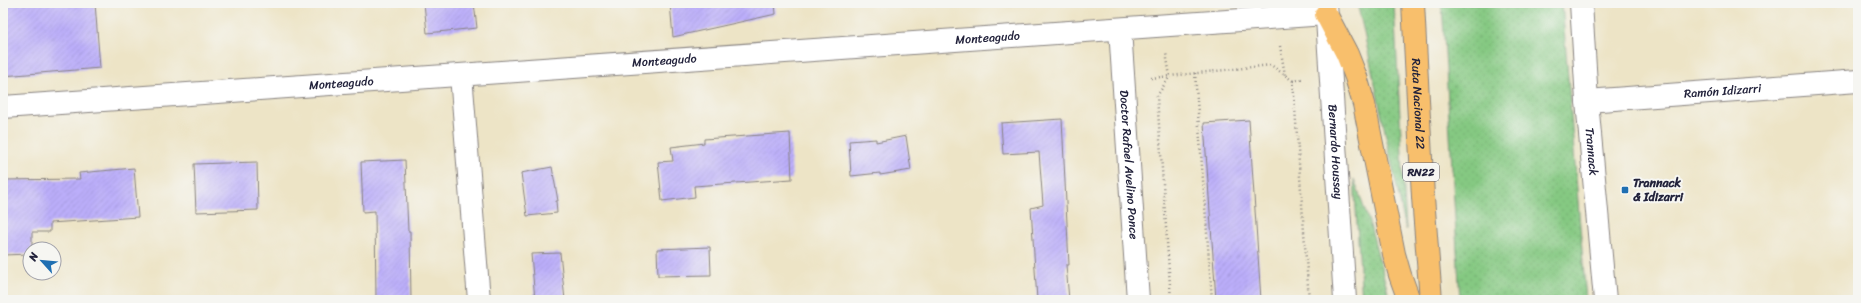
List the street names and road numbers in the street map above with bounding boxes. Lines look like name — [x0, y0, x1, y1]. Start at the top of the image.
street label: Monteagudo — [954, 25, 1021, 51]
street label: Monteagudo — [631, 47, 697, 74]
street label: Ruta Nacional 22 — [1405, 58, 1432, 150]
street label: Monteagudo — [308, 70, 374, 96]
street label: Ramón Idizarri — [1683, 77, 1763, 105]
street label: Doctor Rafael Avelino Ponce — [1113, 89, 1145, 240]
street label: Bernardo Houssay — [1321, 103, 1350, 201]
street label: Trannack — [1578, 127, 1605, 177]
road number: RN22 — [1403, 163, 1439, 181]

